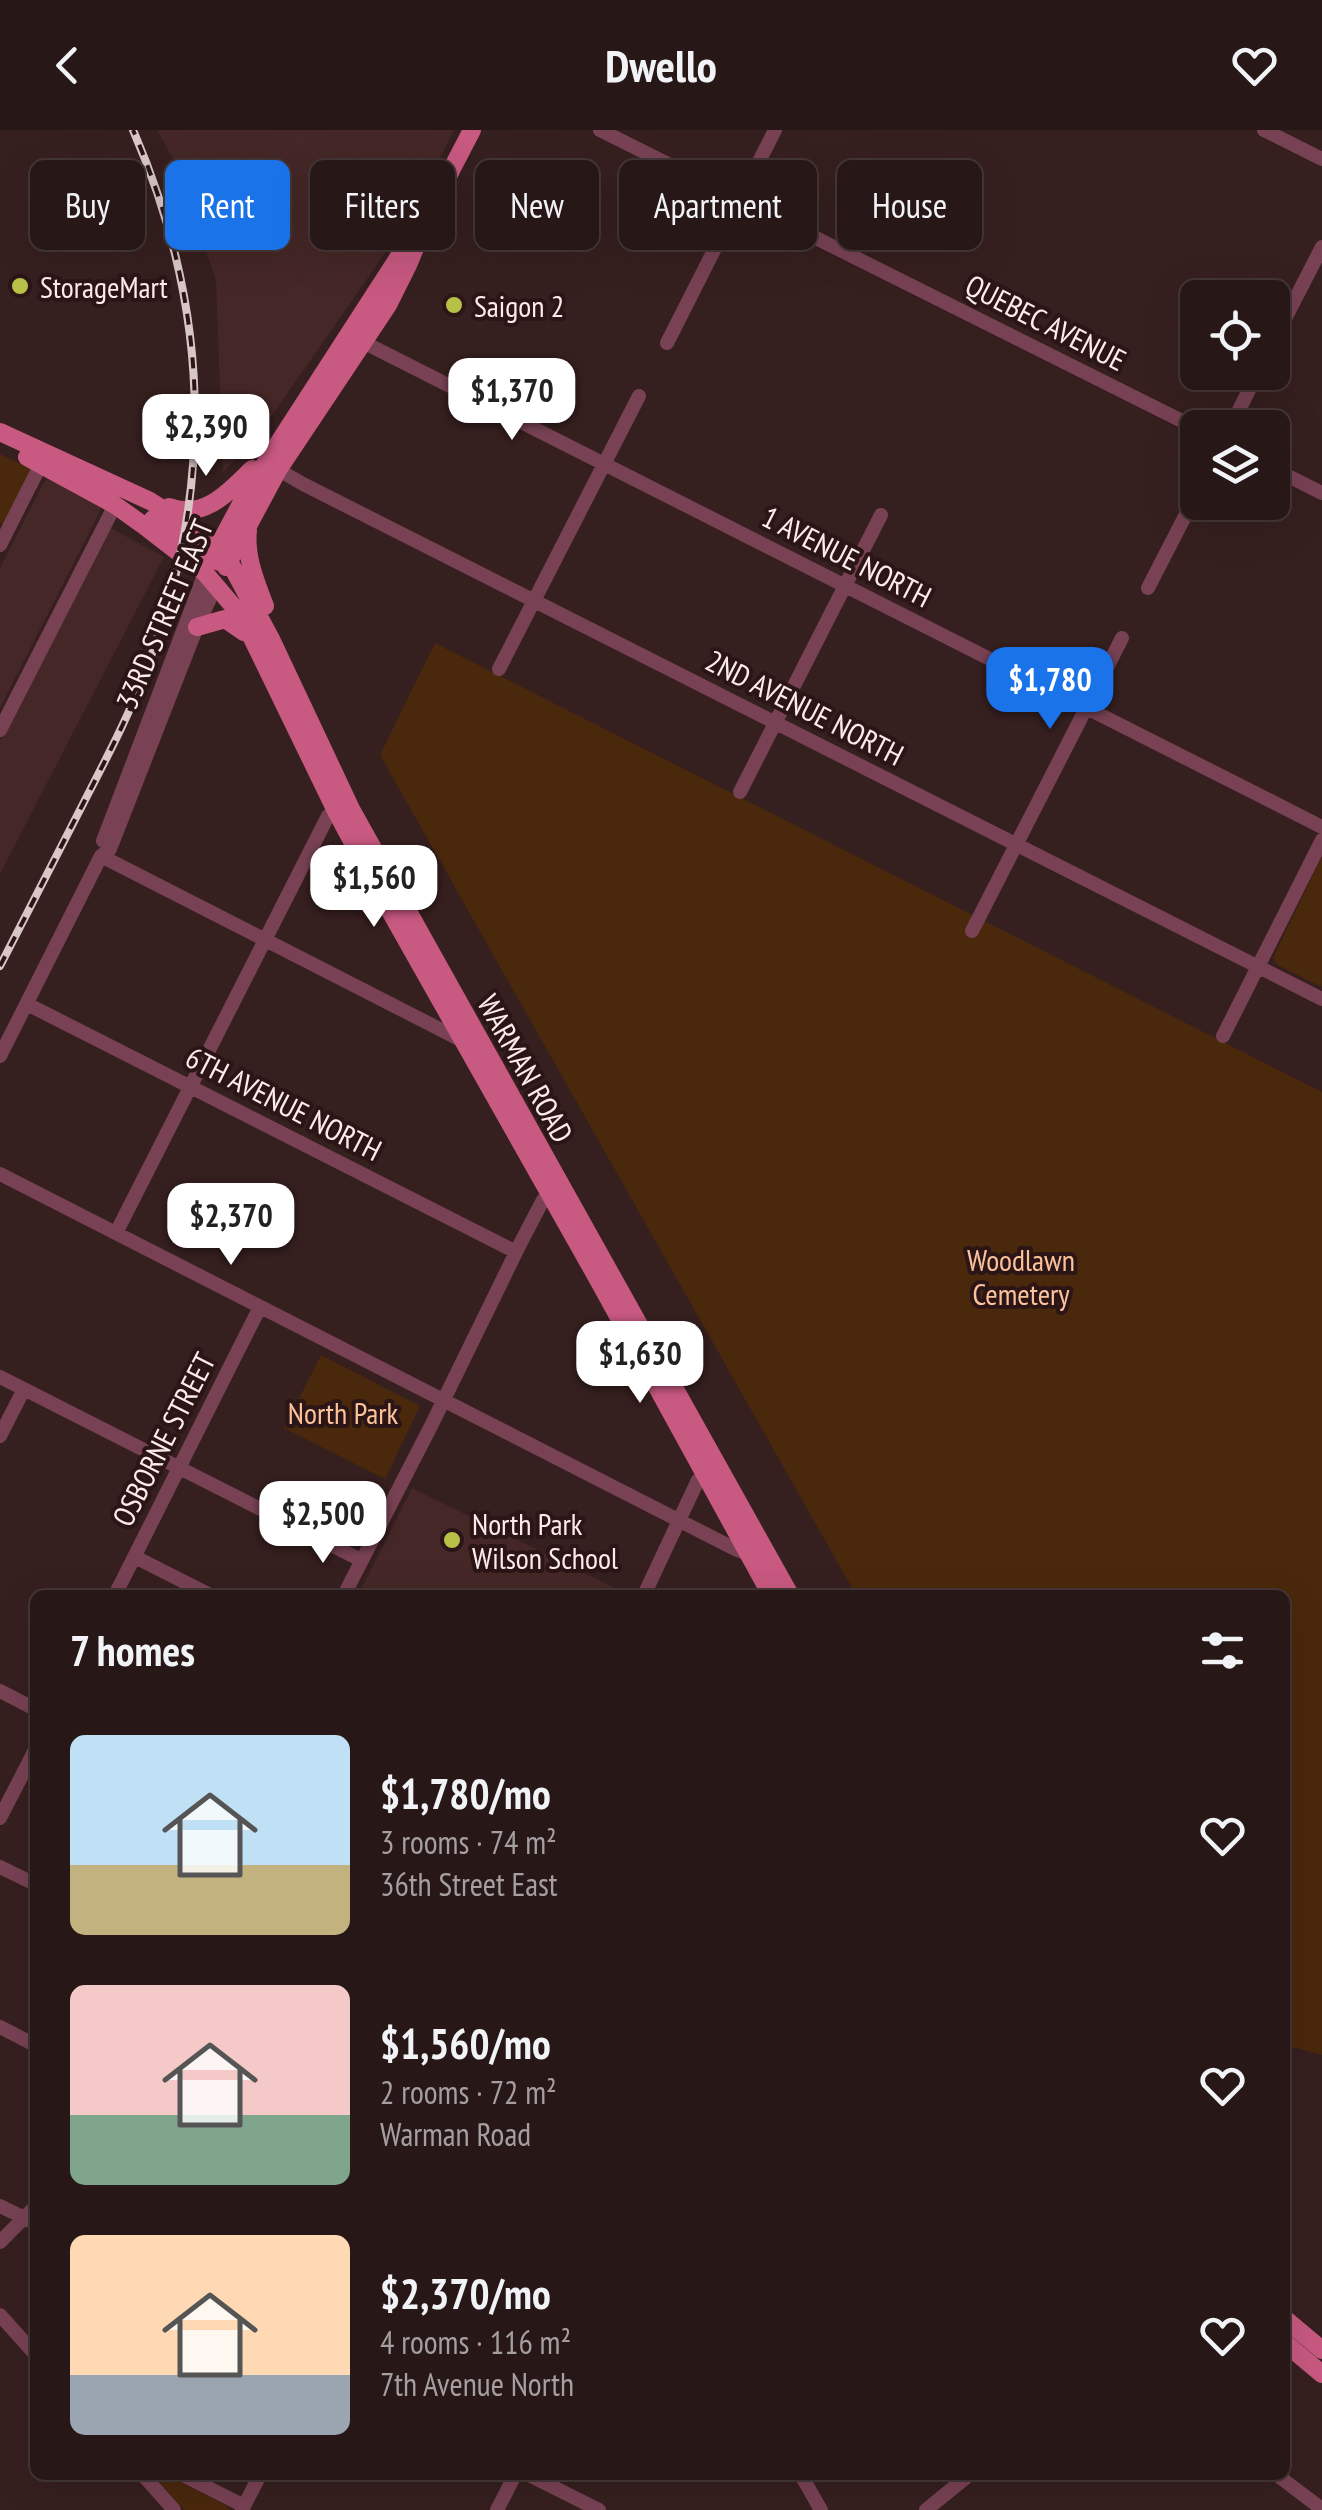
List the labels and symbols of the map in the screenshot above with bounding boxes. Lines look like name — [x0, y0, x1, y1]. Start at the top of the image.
street label: QUEBEC AVENUE — [959, 265, 1133, 379]
place label: StorageMart — [40, 267, 168, 306]
marker: StorageMart — [9, 275, 31, 297]
place label: Saigon 2 — [474, 286, 564, 325]
marker: Saigon 2 — [443, 294, 465, 316]
pin: $1,370 — [431, 358, 593, 443]
pin: $2,390 — [125, 394, 287, 479]
street label: 1 AVENUE NORTH — [756, 497, 938, 615]
street label: 33RD STREET EAST — [107, 513, 221, 715]
street label: 2ND AVENUE NORTH — [700, 640, 910, 774]
pin: $1,780 — [969, 647, 1131, 732]
pin: $1,560 — [293, 845, 455, 930]
street label: WARMAN ROAD — [469, 987, 583, 1149]
street label: 6TH AVENUE NORTH — [180, 1037, 388, 1169]
pin: $2,370 — [150, 1183, 312, 1268]
park label: Woodlawn Cemetery — [967, 1240, 1075, 1313]
pin: $1,630 — [559, 1321, 721, 1406]
street label: OSBORNE STREET — [103, 1346, 223, 1532]
park label: North Park — [288, 1393, 399, 1432]
pin: $2,500 — [242, 1481, 404, 1566]
place label: North Park Wilson School — [472, 1504, 618, 1577]
marker: North Park Wilson School — [441, 1529, 463, 1551]

